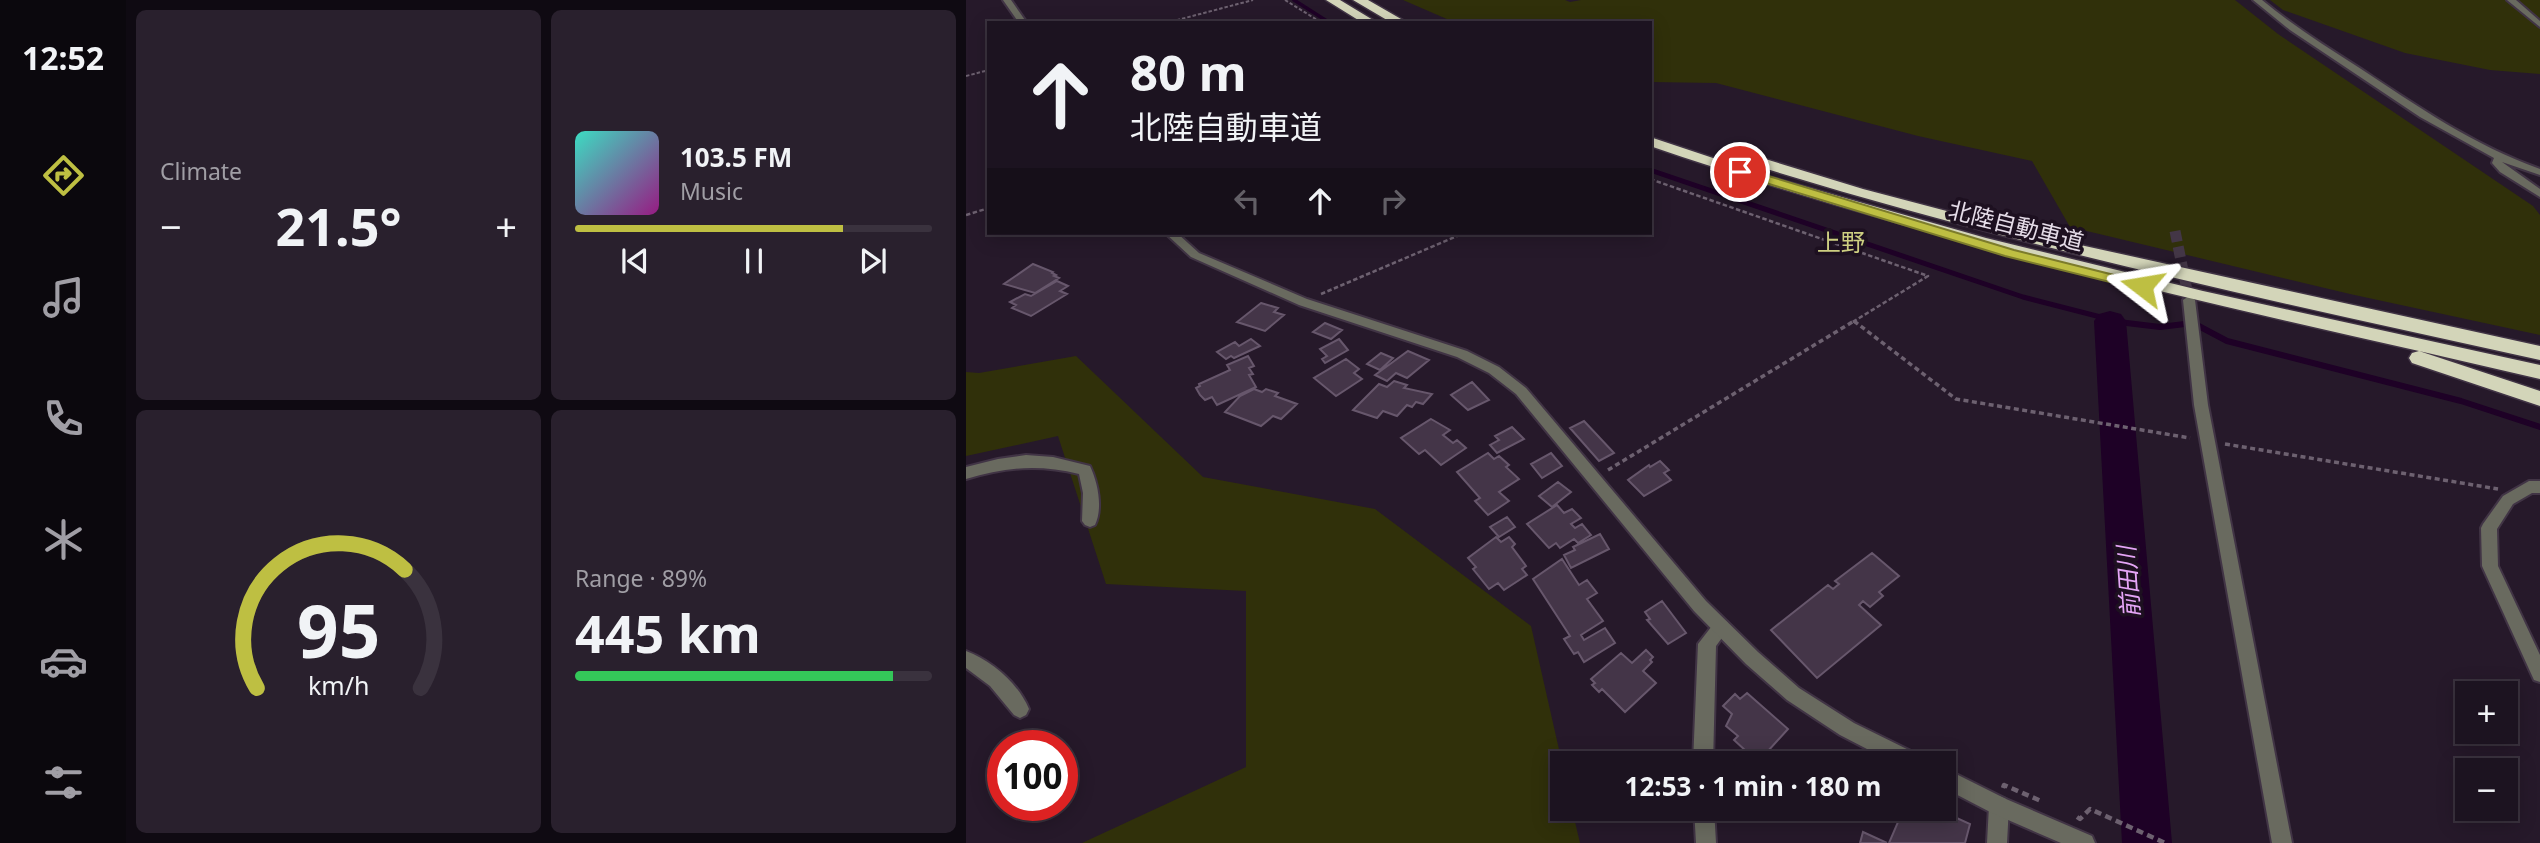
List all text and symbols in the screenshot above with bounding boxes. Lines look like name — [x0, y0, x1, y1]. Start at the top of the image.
text: 12:52 — [22, 36, 104, 79]
text: 80 m — [1130, 39, 1247, 105]
icon: ahead — [1015, 49, 1106, 140]
text: 北陸自動車道 — [1130, 105, 1322, 148]
text: 103.5 FM — [680, 139, 792, 175]
pin — [1710, 142, 1770, 202]
icon: directions — [39, 151, 88, 200]
icon: arrive — [1721, 153, 1759, 191]
text: Climate — [160, 155, 242, 187]
text: Music — [680, 175, 743, 207]
icon: left — [1228, 182, 1266, 220]
icon: ahead — [1301, 182, 1339, 220]
icon: right — [1374, 182, 1412, 220]
text: 21.5° — [276, 190, 401, 261]
street label: 北陸自動車道 — [1945, 193, 2087, 257]
text: − — [160, 200, 182, 252]
text: + — [495, 200, 517, 252]
district label: 上野 — [1817, 225, 1865, 258]
icon: previous — [616, 242, 654, 280]
icon: pause — [735, 242, 773, 280]
icon: next — [854, 242, 892, 280]
position arrow — [2105, 249, 2179, 323]
icon: music — [39, 273, 88, 322]
icon: phone — [39, 394, 88, 443]
icon: climate — [39, 515, 88, 564]
water label: 前田川 — [2108, 542, 2146, 619]
text: Range · 89% — [575, 562, 707, 594]
text: 95 — [297, 580, 380, 679]
text: 445 km — [575, 597, 761, 668]
icon: car — [39, 637, 88, 686]
text: km/h — [308, 667, 369, 701]
map controls — [2455, 681, 2518, 821]
button: + — [2455, 681, 2518, 744]
speed limit sign: 100 — [987, 730, 1078, 821]
icon: filters — [39, 758, 88, 807]
button: − — [2455, 758, 2518, 821]
text: 12:53 · 1 min · 180 m — [1625, 768, 1881, 804]

